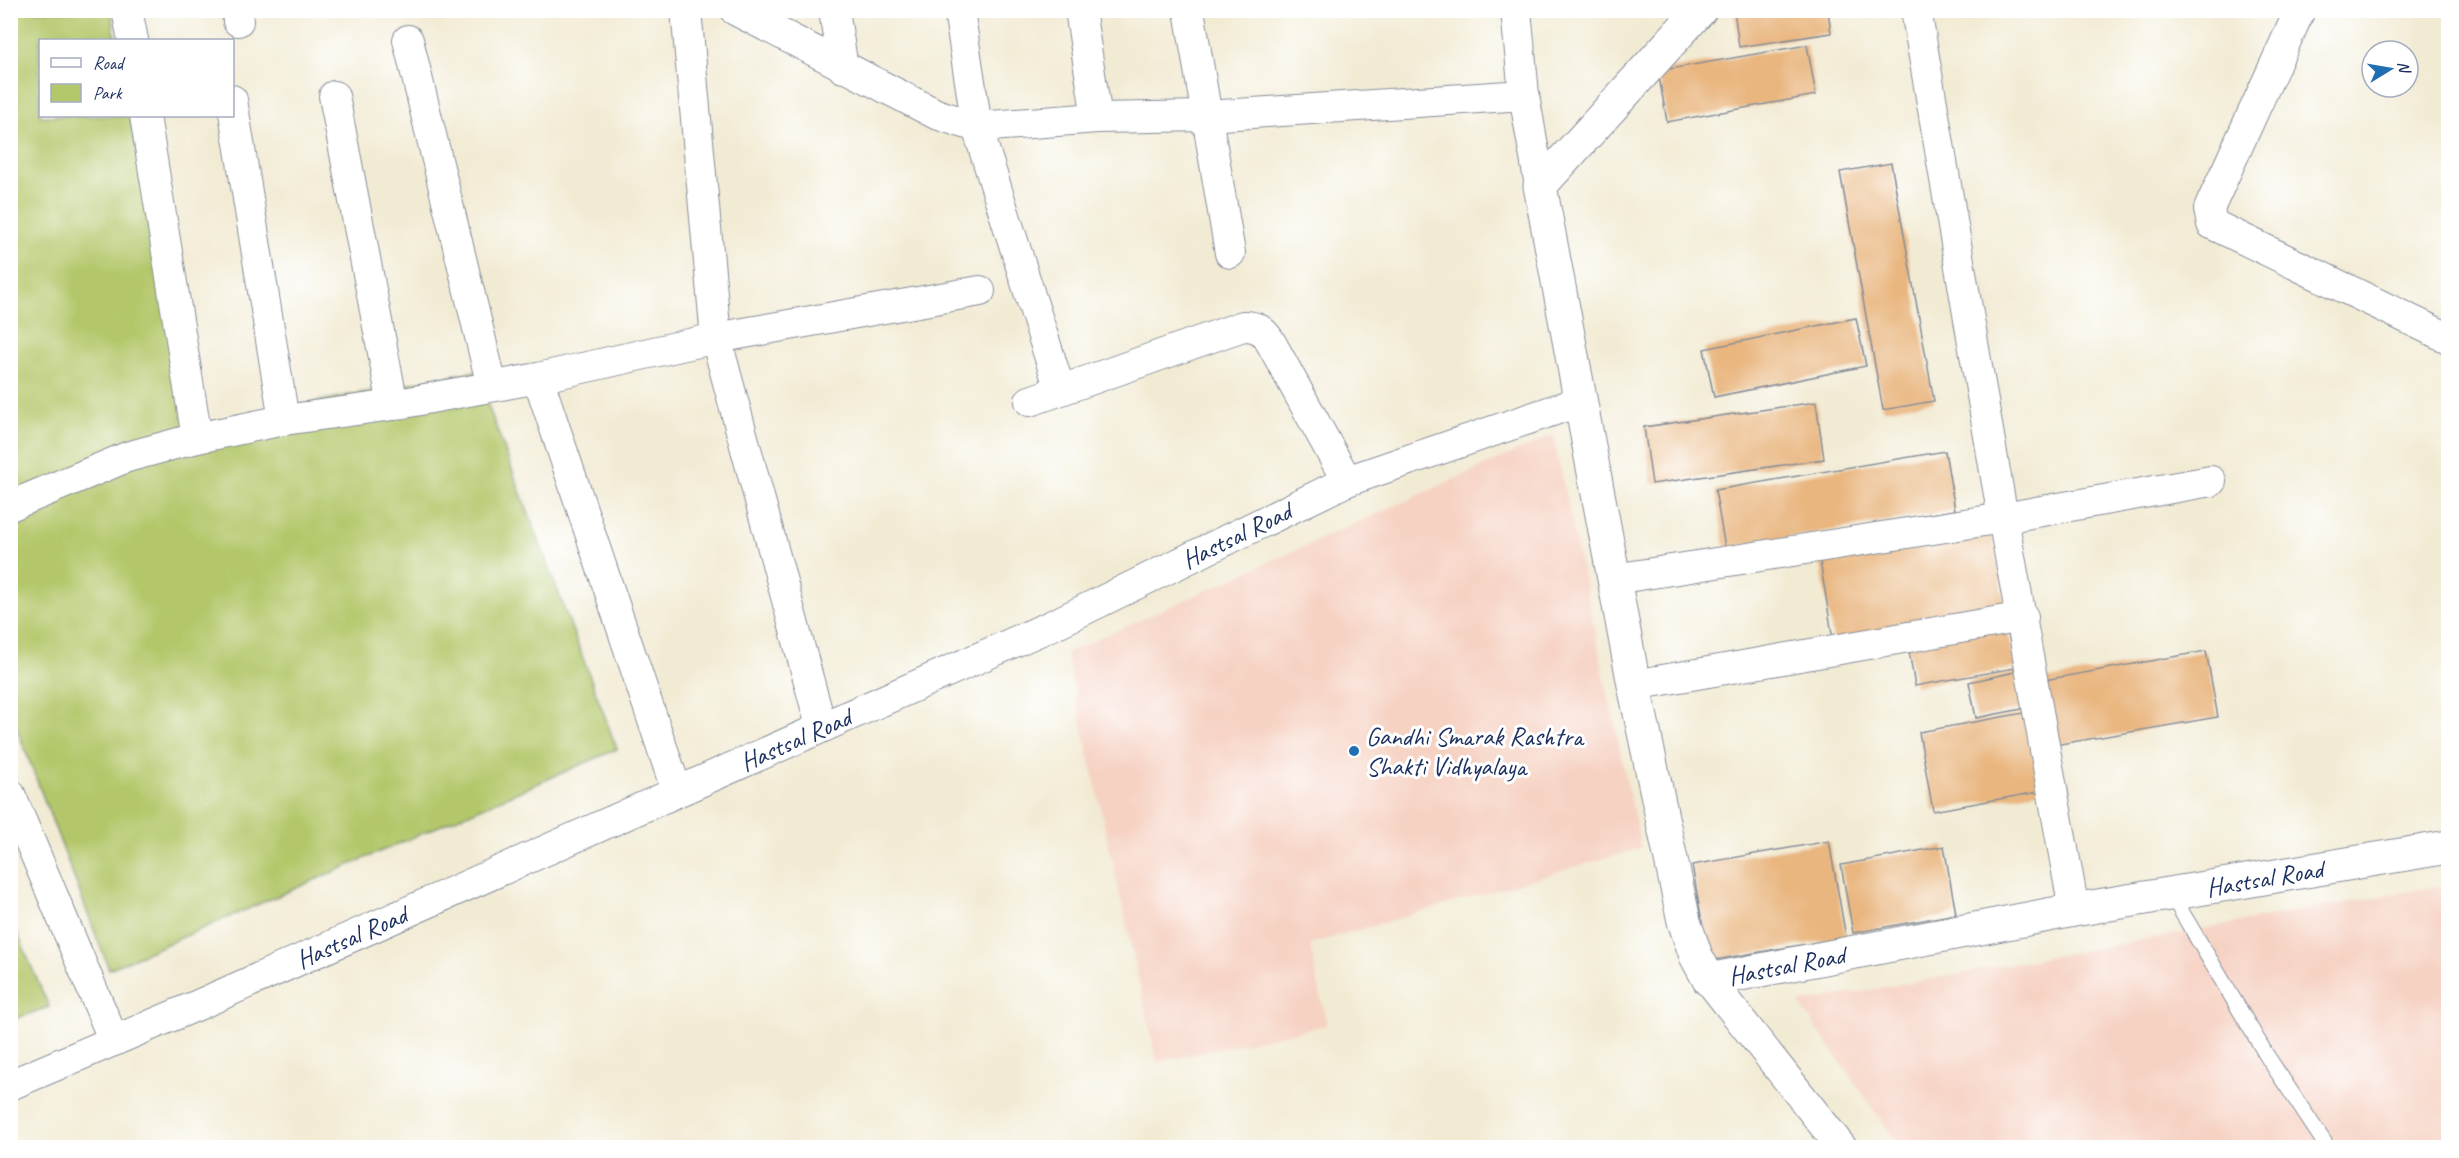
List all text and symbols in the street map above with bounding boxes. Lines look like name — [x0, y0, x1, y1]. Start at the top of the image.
legend — [39, 39, 234, 117]
north arrow — [2360, 39, 2420, 99]
text: Road — [93, 52, 126, 74]
text: N — [2393, 60, 2415, 76]
text: Park — [93, 82, 123, 104]
street label: Hastsal Road — [1176, 493, 1300, 576]
street label: Hastsal Road — [735, 699, 860, 779]
place label: Gandhi Smarak Rashtra Shakti Vidhyalaya — [1366, 720, 1585, 783]
marker: Gandhi Smarak Rashtra Shakti Vidhyalaya — [1347, 744, 1361, 758]
street label: Hastsal Road — [2204, 852, 2329, 904]
street label: Hastsal Road — [291, 897, 415, 976]
street label: Hastsal Road — [1725, 938, 1851, 993]

